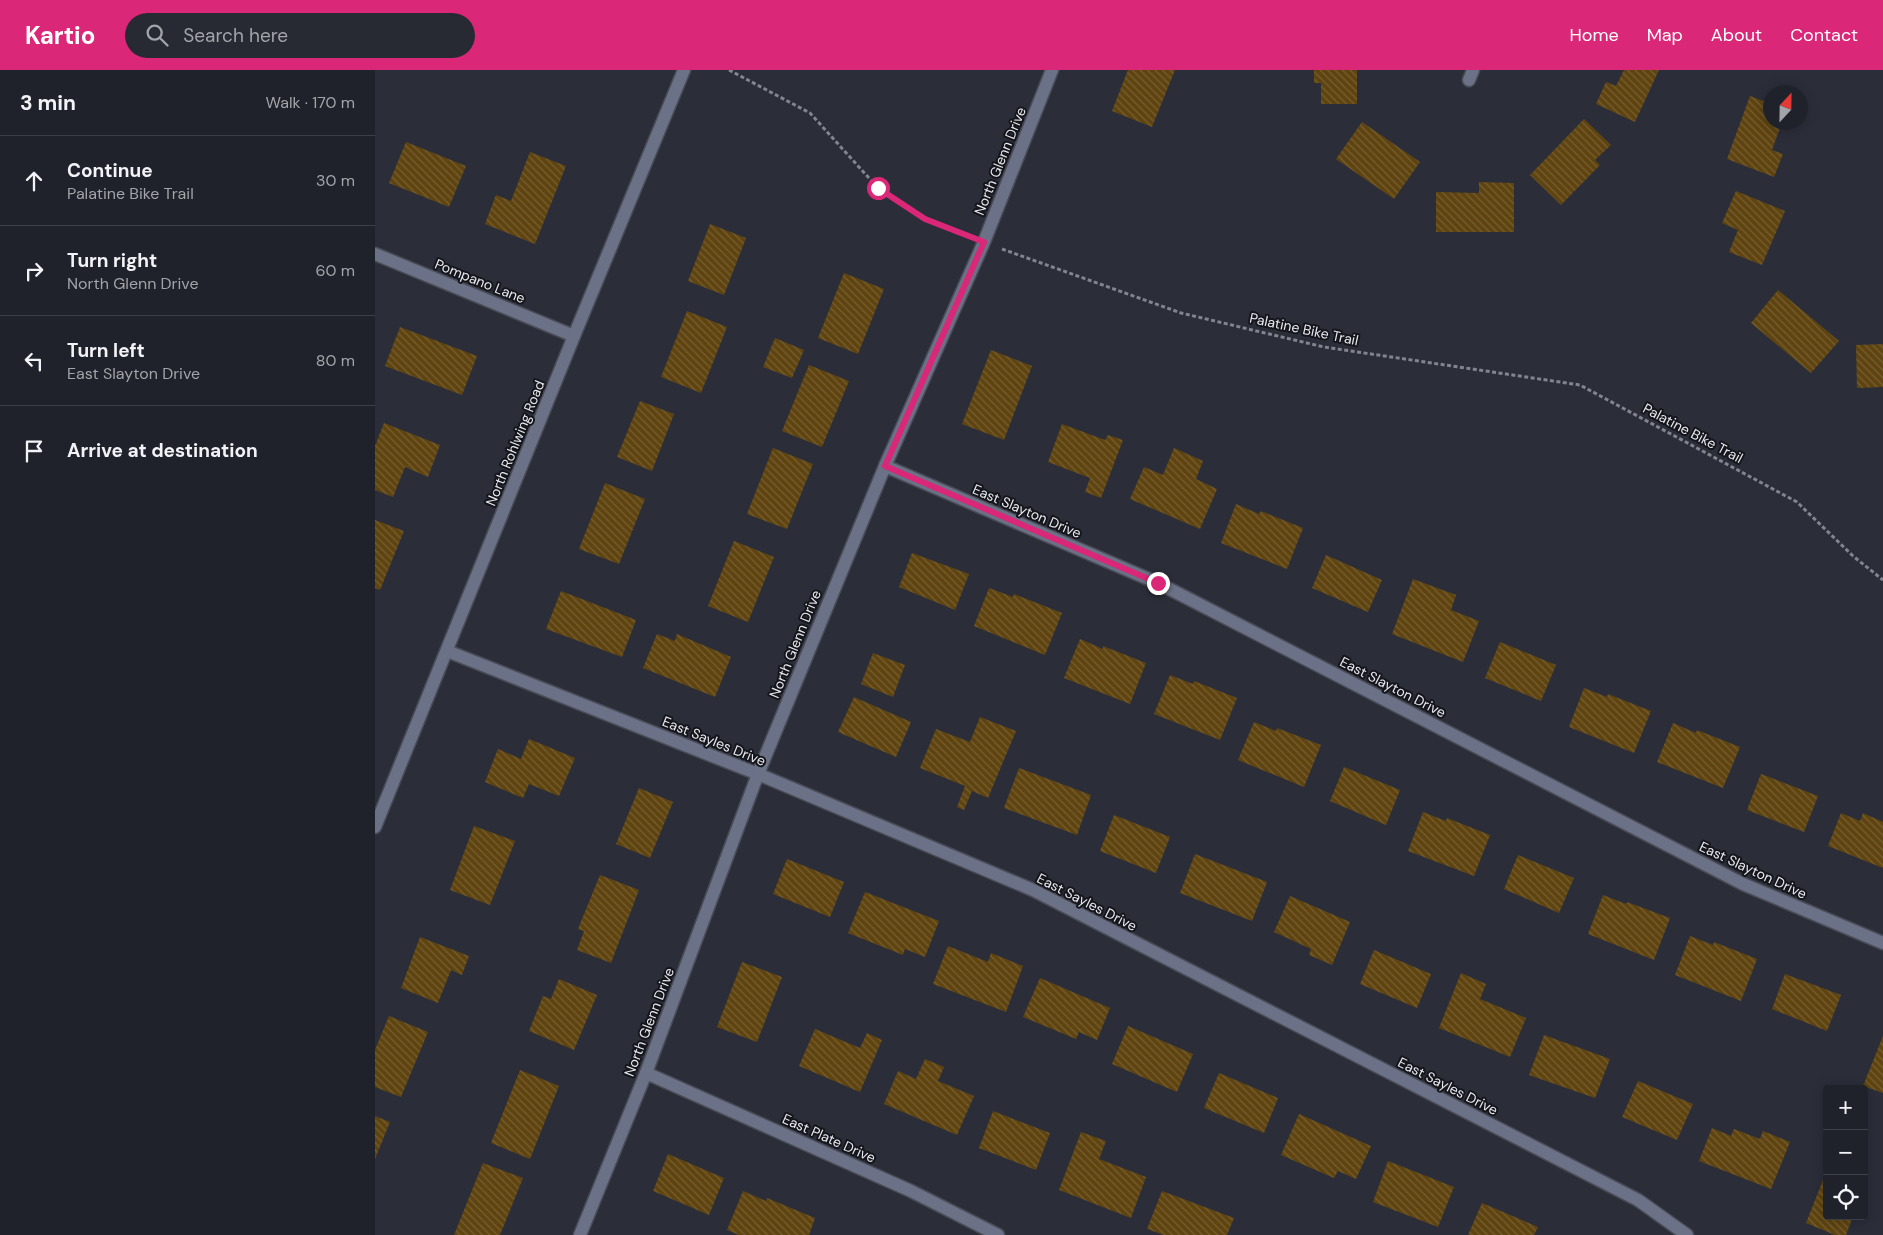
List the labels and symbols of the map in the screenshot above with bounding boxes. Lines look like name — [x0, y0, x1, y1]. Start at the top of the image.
north arrow — [1763, 85, 1808, 130]
street label: North Glenn Drive — [970, 104, 1030, 218]
route start — [867, 177, 890, 200]
street label: Pompano Lane — [432, 255, 528, 307]
street label: Palatine Bike Trail — [1248, 309, 1360, 349]
street label: North Rohlwing Road — [482, 378, 548, 508]
street label: Palatine Bike Trail — [1640, 399, 1746, 467]
street label: East Slayton Drive — [970, 480, 1084, 542]
route end — [1147, 572, 1170, 595]
street label: North Glenn Drive — [765, 587, 825, 701]
street label: East Slayton Drive — [1337, 653, 1449, 721]
street label: East Sayles Drive — [660, 712, 768, 770]
street label: East Slayton Drive — [1696, 837, 1810, 903]
street label: East Sayles Drive — [1034, 869, 1140, 935]
street label: North Glenn Drive — [620, 965, 678, 1079]
street label: East Sayles Drive — [1395, 1053, 1501, 1119]
street label: East Plate Drive — [780, 1109, 878, 1167]

